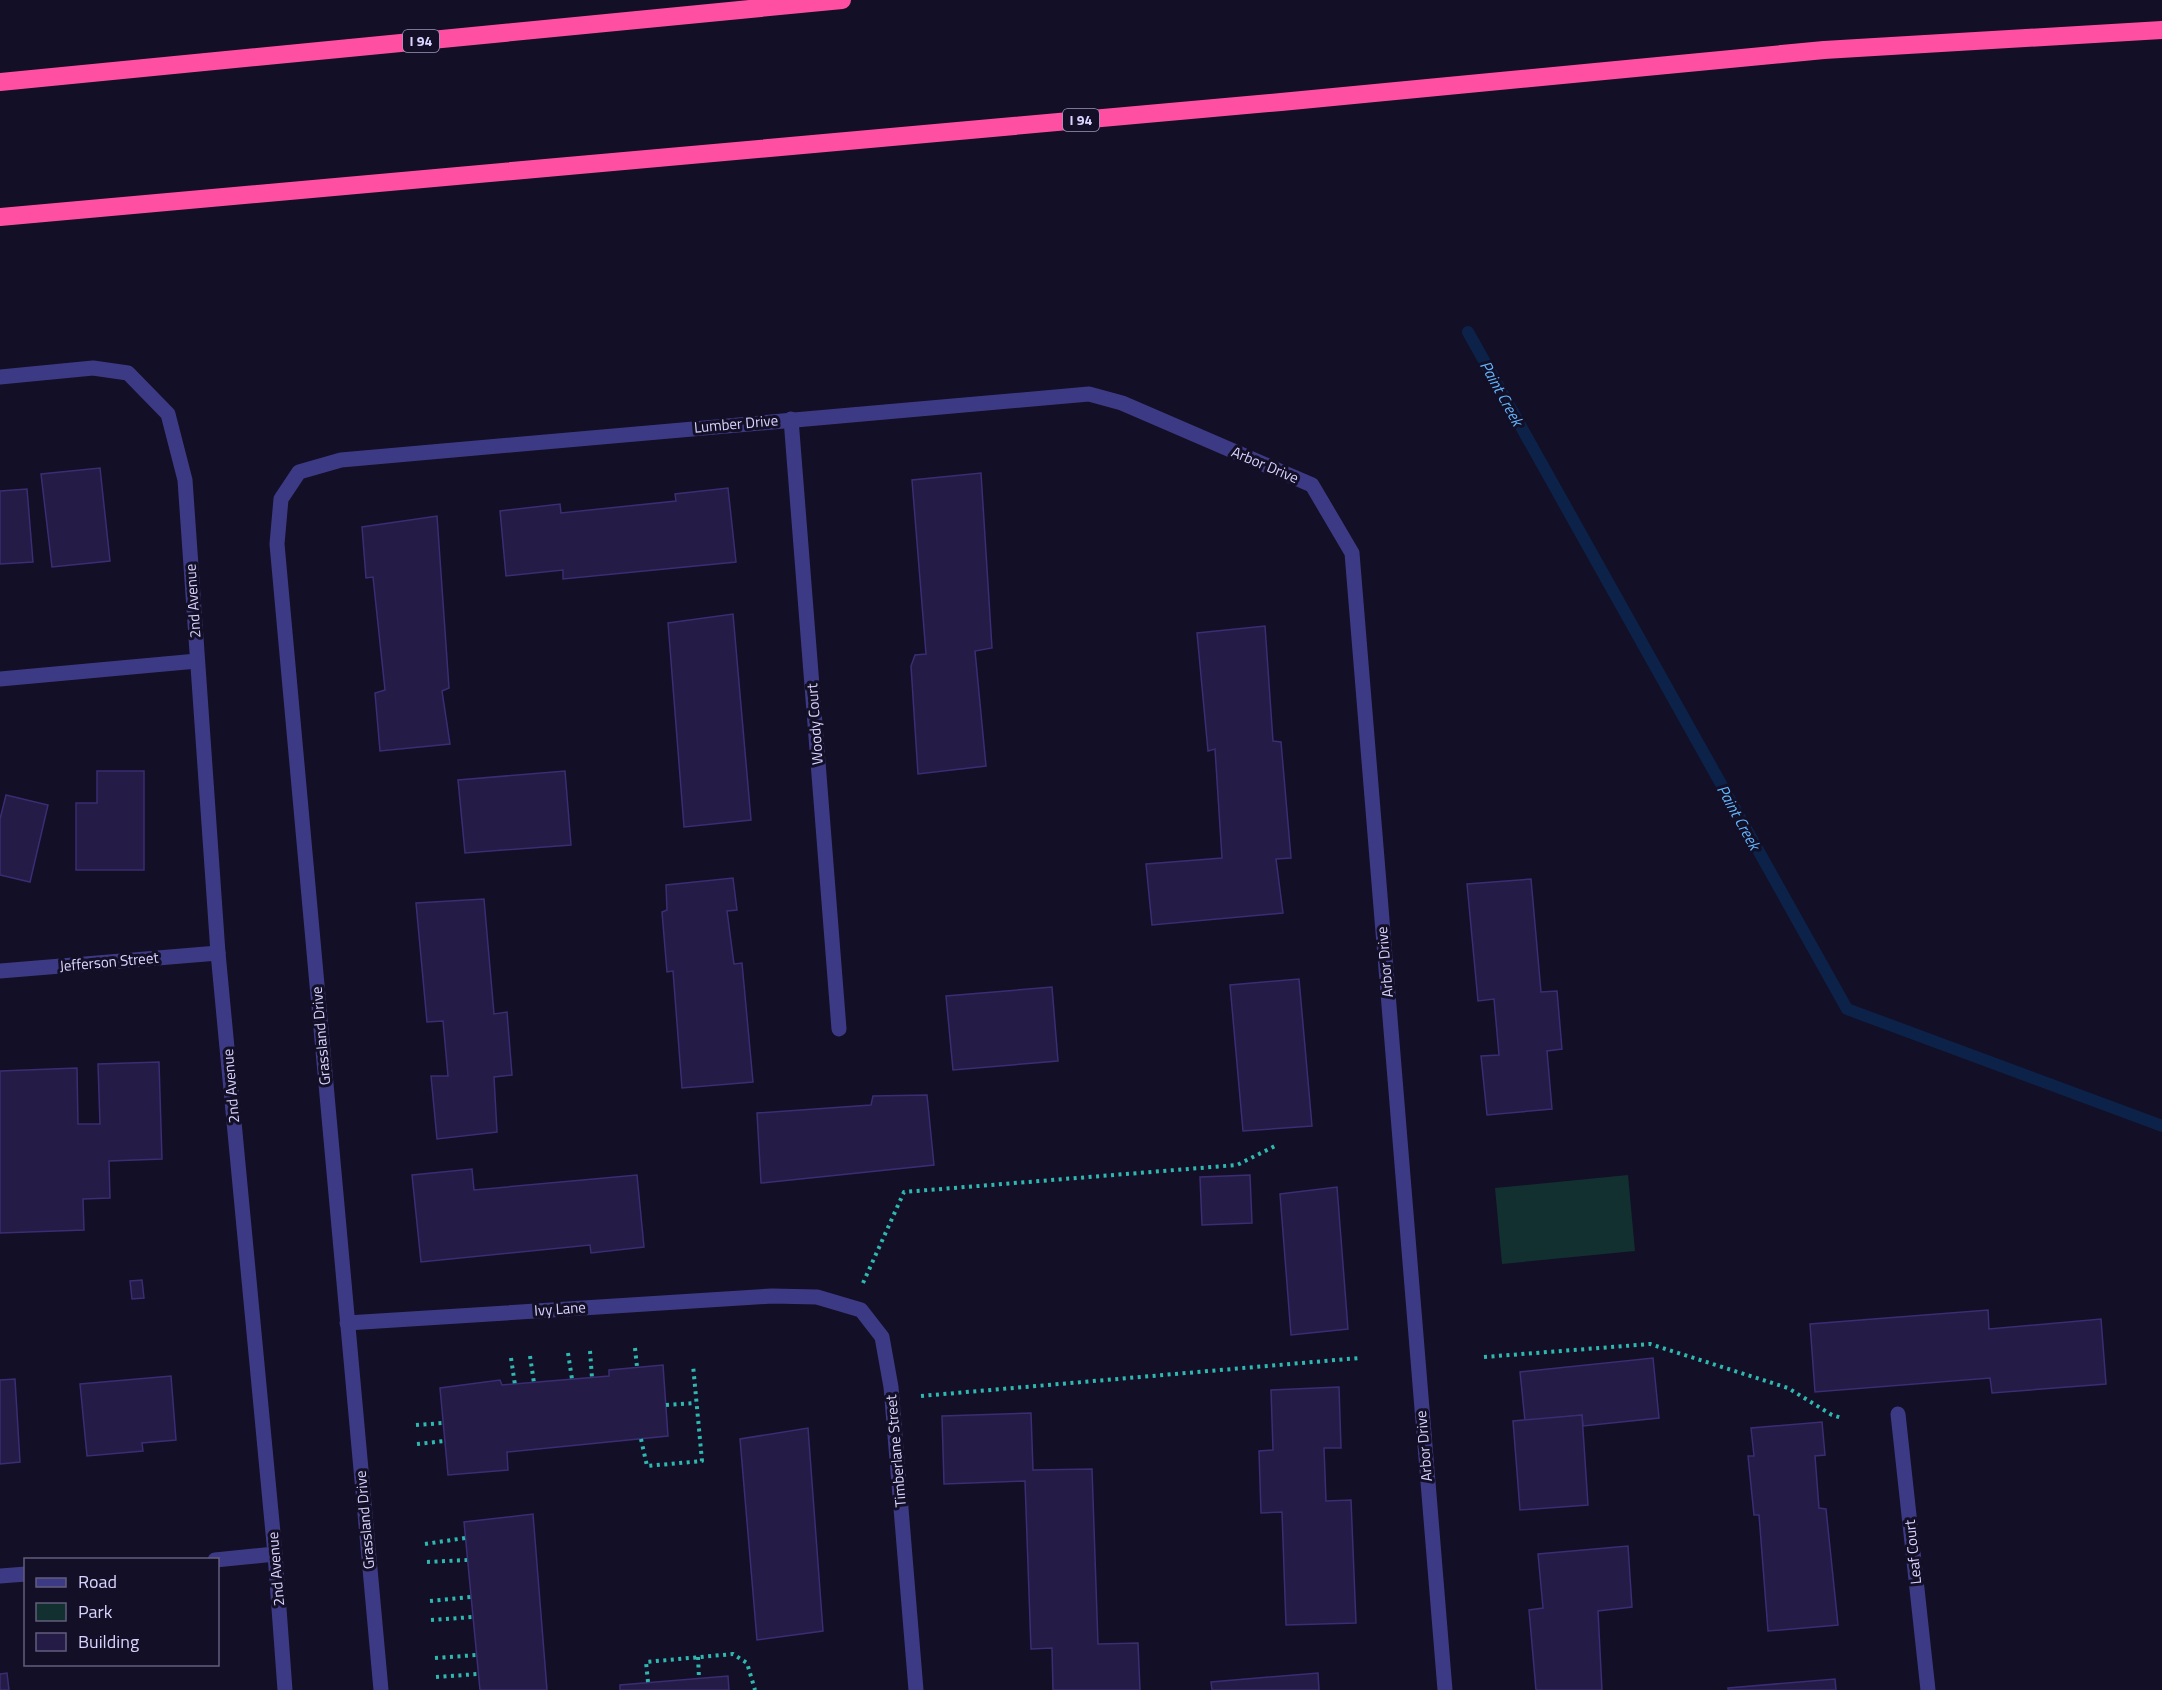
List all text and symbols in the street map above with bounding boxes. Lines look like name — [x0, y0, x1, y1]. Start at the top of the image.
road number: I 94 — [403, 30, 439, 52]
road number: I 94 — [1063, 109, 1099, 131]
water label: Paint Creek — [1474, 356, 1531, 432]
street label: Lumber Drive — [693, 408, 779, 439]
street label: Arbor Drive — [1228, 440, 1302, 489]
street label: 2nd Avenue — [178, 563, 207, 639]
street label: Woody Court — [800, 682, 829, 766]
water label: Paint Creek — [1711, 780, 1768, 856]
street label: Arbor Drive — [1370, 926, 1399, 999]
street label: Jefferson Street — [58, 946, 160, 977]
street label: Grassland Drive — [305, 986, 336, 1086]
street label: 2nd Avenue — [216, 1048, 245, 1124]
street label: Ivy Lane — [533, 1295, 587, 1322]
street label: Timberlane Street — [879, 1393, 912, 1508]
street label: Arbor Drive — [1409, 1410, 1438, 1483]
street label: Grassland Drive — [349, 1470, 380, 1570]
street label: Leaf Court — [1898, 1518, 1927, 1585]
street label: 2nd Avenue — [261, 1531, 290, 1607]
legend — [24, 1558, 219, 1666]
text: Road — [78, 1568, 117, 1595]
text: Park — [78, 1598, 113, 1625]
text: Building — [78, 1628, 139, 1655]

